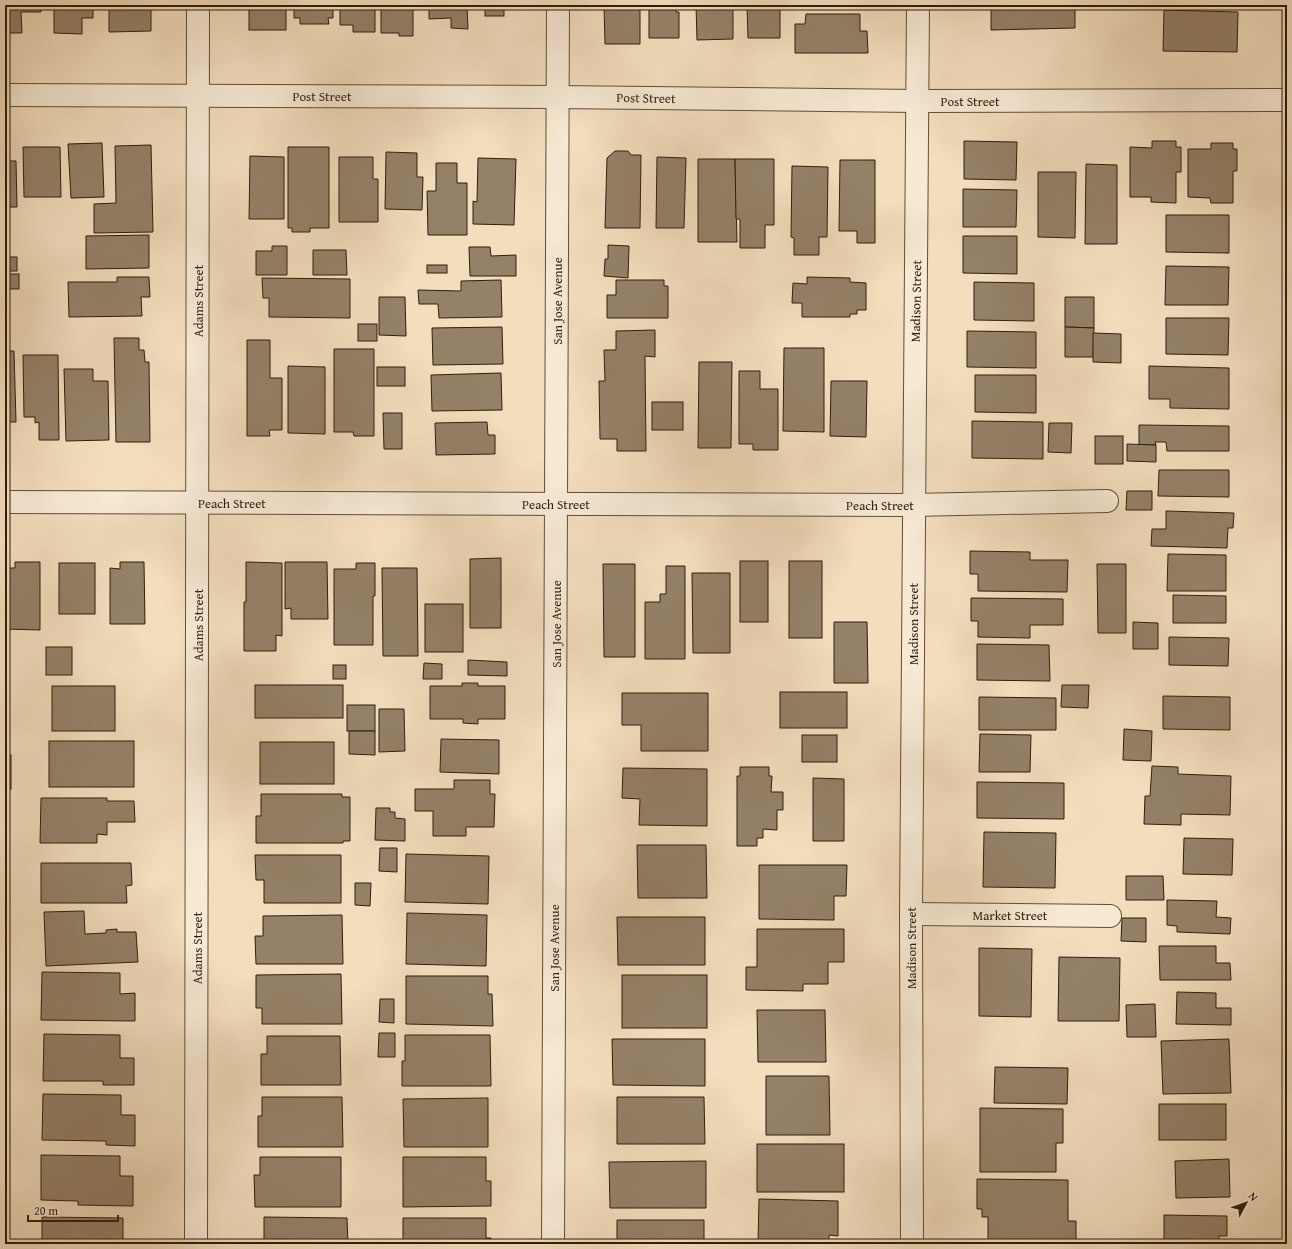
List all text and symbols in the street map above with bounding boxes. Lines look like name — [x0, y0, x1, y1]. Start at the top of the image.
street label: Post Street — [292, 87, 352, 106]
street label: Post Street — [616, 88, 676, 108]
street label: Post Street — [940, 92, 1000, 111]
street label: San Jose Avenue — [548, 257, 567, 345]
street label: Madison Street — [906, 259, 926, 342]
street label: Adams Street — [189, 264, 208, 337]
street label: Peach Street — [198, 494, 266, 513]
street label: Peach Street — [522, 495, 590, 514]
street label: Peach Street — [846, 496, 914, 515]
street label: San Jose Avenue — [547, 580, 566, 668]
street label: Madison Street — [904, 582, 923, 665]
street label: Adams Street — [189, 588, 208, 661]
street label: San Jose Avenue — [545, 904, 564, 992]
street label: Madison Street — [902, 906, 921, 989]
street label: Market Street — [973, 906, 1048, 925]
street label: Adams Street — [188, 911, 207, 984]
north arrow — [1226, 1183, 1266, 1223]
text: N — [1245, 1188, 1262, 1205]
scale bar — [28, 1197, 118, 1223]
text: 20 m — [34, 1202, 58, 1219]

